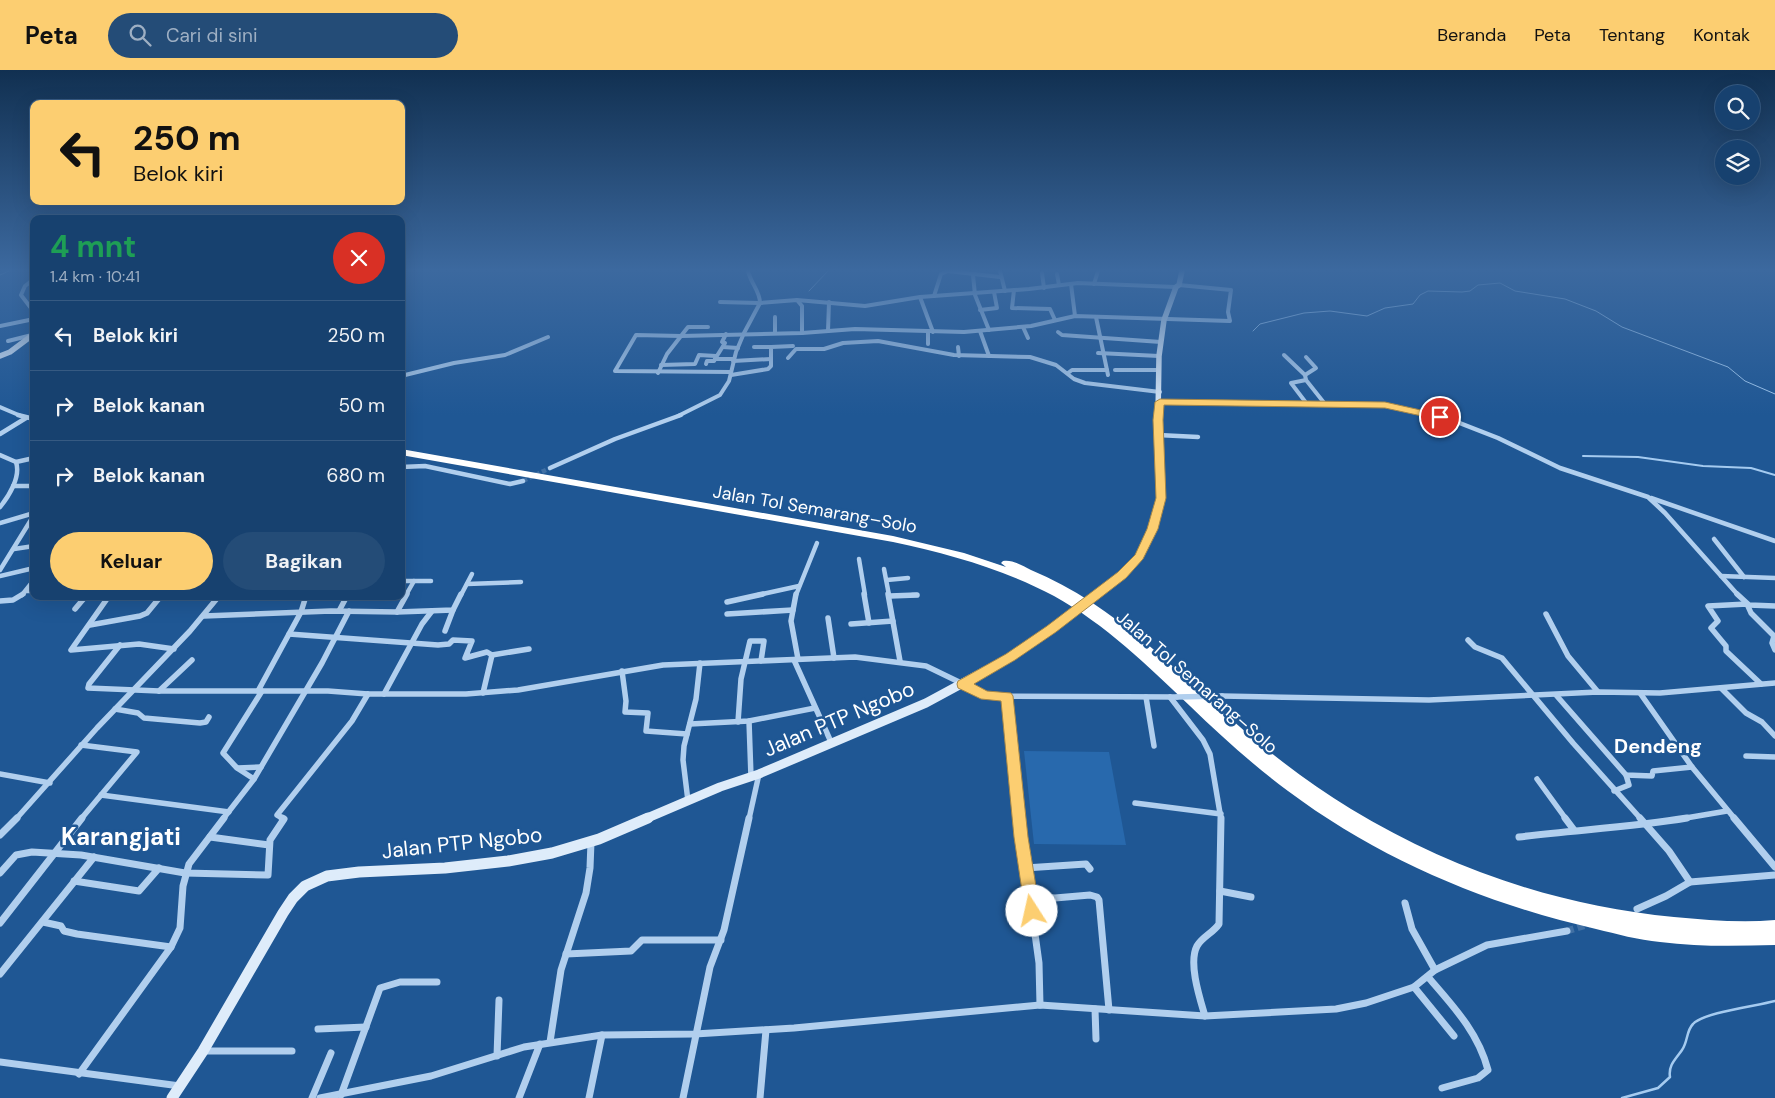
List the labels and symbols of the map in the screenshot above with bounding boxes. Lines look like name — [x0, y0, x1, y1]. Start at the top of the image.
pin — [1419, 396, 1461, 438]
street label: Jalan Tol Semarang–Solo — [711, 479, 919, 539]
street label: Jalan Tol Semarang–Solo — [1111, 605, 1283, 759]
street label: Jalan PTP Ngobo — [759, 675, 919, 763]
district label: Dendeng — [1614, 733, 1702, 759]
district label: Karangjati — [61, 821, 181, 852]
street label: Jalan PTP Ngobo — [380, 821, 544, 865]
position arrow — [1005, 884, 1057, 936]

